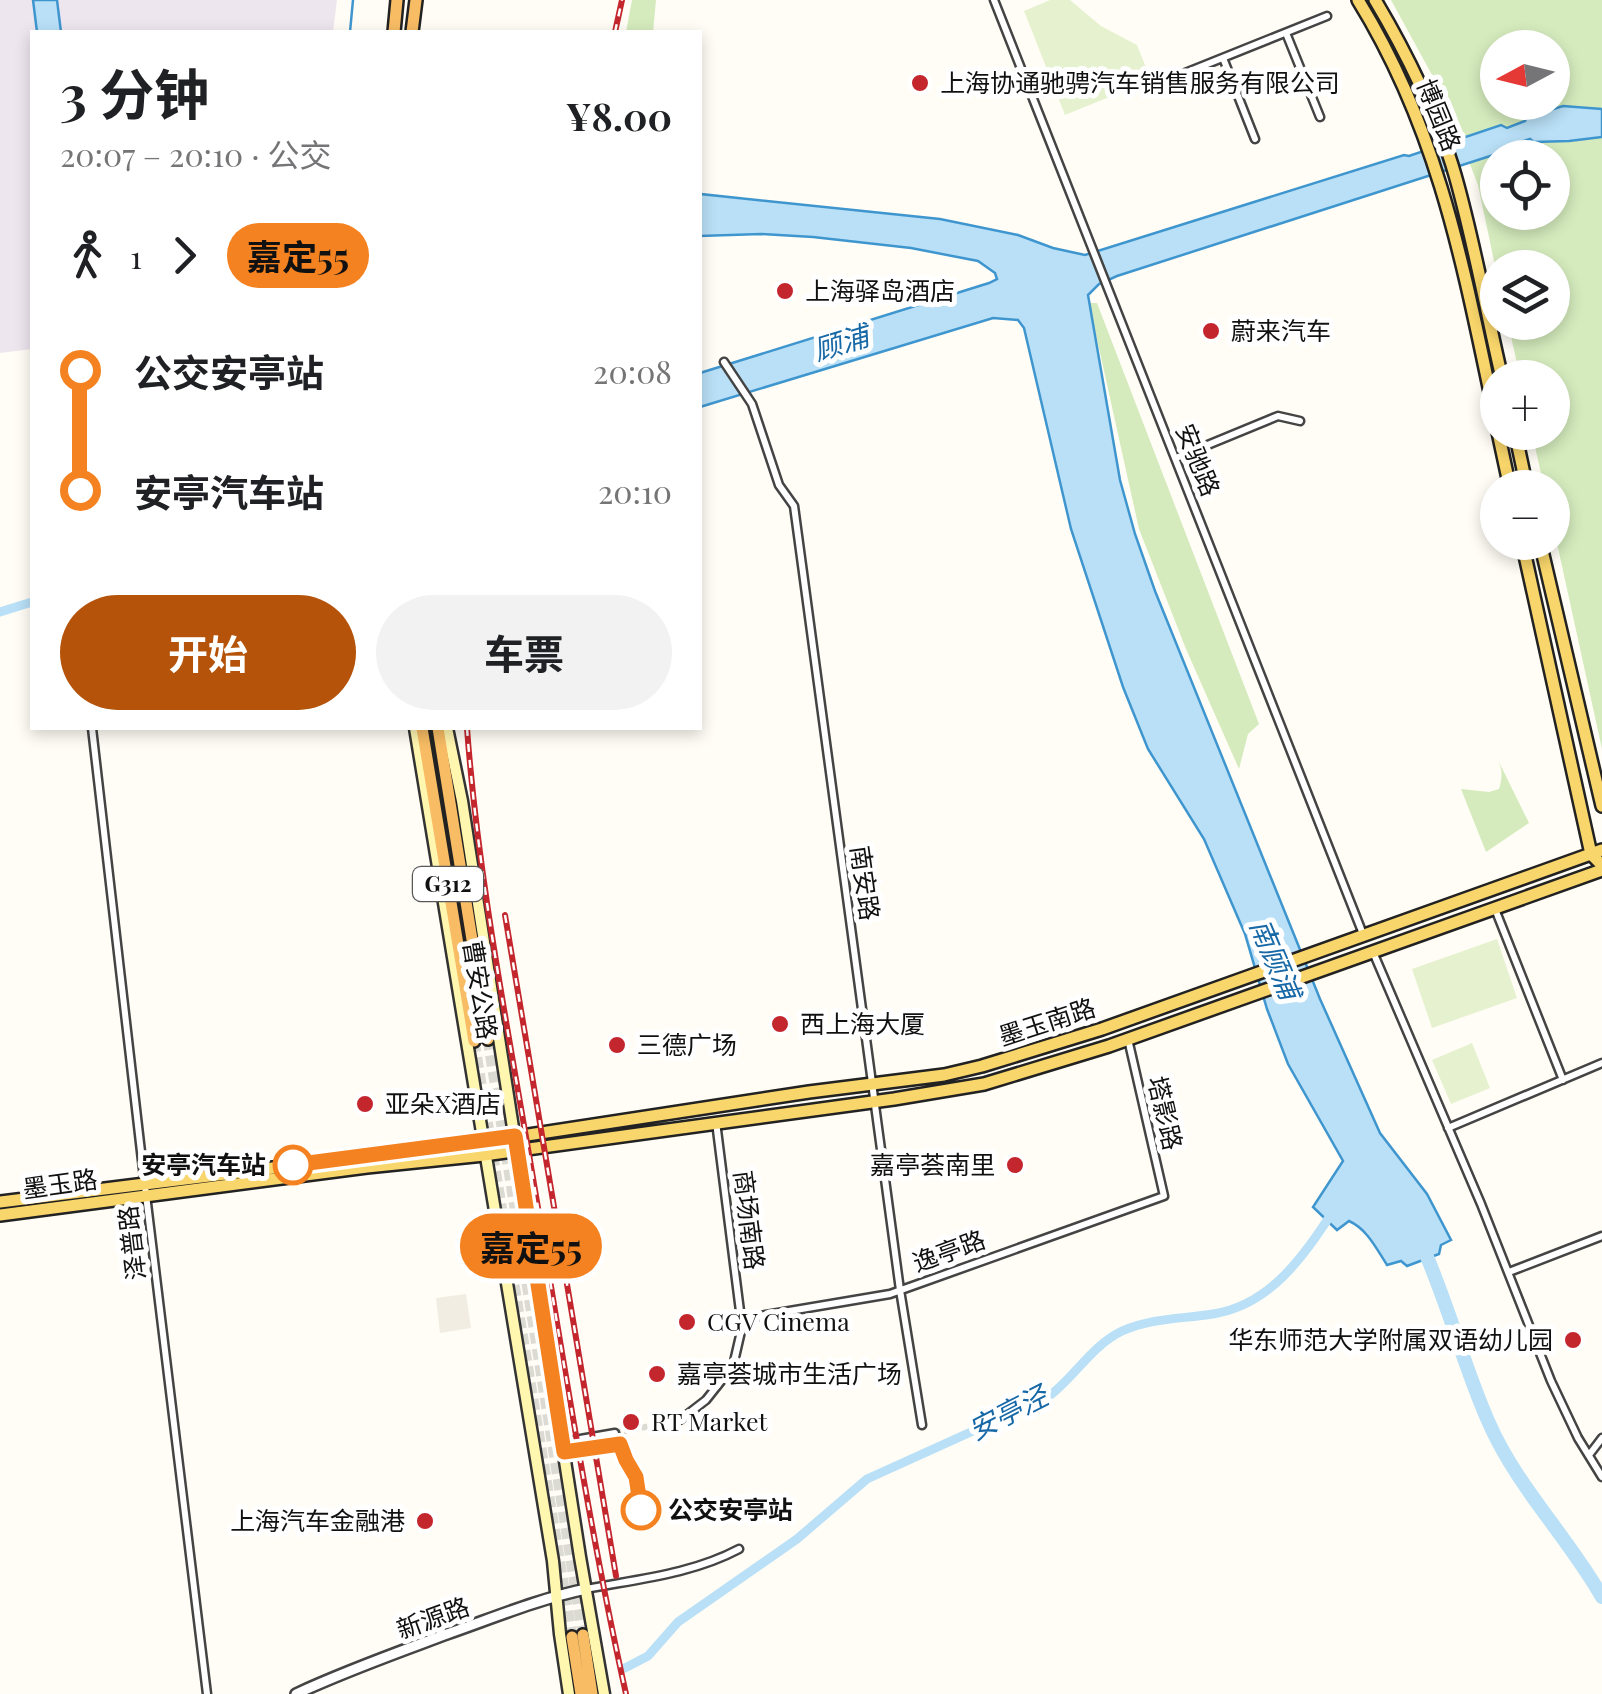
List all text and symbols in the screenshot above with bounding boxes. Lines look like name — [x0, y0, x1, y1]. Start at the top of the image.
north arrow — [1480, 30, 1570, 120]
map controls — [1480, 30, 1570, 560]
text: 3 分钟 — [60, 55, 209, 129]
place label: 上海协通驰骋汽车销售服务有限公司 — [940, 65, 1340, 98]
marker: 上海协通驰骋汽车销售服务有限公司 — [909, 72, 931, 94]
street label: 博园路 — [1411, 73, 1470, 155]
text: ¥8.00 — [566, 90, 672, 141]
text: 20:07 – 20:10 · 公交 — [60, 132, 332, 175]
button: locate — [1480, 140, 1570, 230]
icon: walk — [60, 228, 115, 283]
icon: forward — [157, 228, 212, 283]
text: 嘉定55 — [247, 232, 349, 279]
text: 1 — [130, 234, 142, 277]
button: layers — [1480, 250, 1570, 340]
place label: 上海驿岛酒店 — [805, 273, 955, 306]
marker: 上海驿岛酒店 — [774, 280, 796, 302]
place label: 蔚来汽车 — [1231, 313, 1331, 346]
water label: 顾浦 — [808, 315, 877, 367]
marker: 蔚来汽车 — [1200, 320, 1222, 342]
text: 公交安亭站 — [134, 346, 324, 397]
text: 20:08 — [593, 349, 672, 392]
button: + — [1480, 360, 1570, 450]
street label: 安驰路 — [1170, 418, 1229, 500]
text: 安亭汽车站 — [134, 466, 324, 517]
text: 20:10 — [598, 469, 672, 512]
button: − — [1480, 470, 1570, 560]
button: 开始 — [60, 595, 356, 710]
button: 车票 — [376, 595, 672, 710]
street label: 南安路 — [845, 843, 888, 922]
road number: G312 — [413, 867, 483, 901]
water label: 南顾浦 — [1243, 913, 1311, 1008]
street label: 曹安公路 — [457, 938, 506, 1042]
street label: 墨玉南路 — [994, 989, 1099, 1052]
place label: 西上海大厦 — [800, 1006, 925, 1039]
marker: 西上海大厦 — [769, 1013, 791, 1035]
place label: 三德广场 — [637, 1027, 737, 1060]
marker: 三德广场 — [606, 1034, 628, 1056]
street label: 塔影路 — [1142, 1072, 1191, 1153]
place label: 亚朵X酒店 — [385, 1086, 501, 1119]
marker: 亚朵X酒店 — [354, 1093, 376, 1115]
marker: 安亭汽车站 — [274, 1146, 312, 1184]
place label: 安亭汽车站 — [141, 1147, 266, 1180]
place label: 嘉亭荟南里 — [870, 1147, 995, 1180]
marker: 嘉亭荟南里 — [1004, 1154, 1026, 1176]
street label: 墨玉路 — [20, 1161, 99, 1204]
street label: 商场南路 — [728, 1168, 773, 1271]
street label: 泽普路 — [110, 1204, 151, 1282]
line badge: 嘉定55 — [461, 1214, 601, 1278]
street label: 逸亭路 — [908, 1221, 989, 1278]
text: 嘉定55 — [480, 1223, 582, 1270]
place label: CGV Cinema — [707, 1304, 850, 1337]
marker: CGV Cinema — [676, 1311, 698, 1333]
place label: 华东师范大学附属双语幼儿园 — [1228, 1322, 1553, 1355]
marker: 华东师范大学附属双语幼儿园 — [1562, 1329, 1584, 1351]
place label: 嘉亭荟城市生活广场 — [677, 1356, 902, 1389]
marker: 嘉亭荟城市生活广场 — [646, 1363, 668, 1385]
water label: 安亭泾 — [961, 1375, 1056, 1447]
place label: RT Market — [651, 1404, 769, 1437]
marker: RT Market — [620, 1411, 642, 1433]
marker: 公交安亭站 — [622, 1491, 660, 1529]
place label: 公交安亭站 — [668, 1492, 793, 1525]
place label: 上海汽车金融港 — [230, 1503, 405, 1536]
marker: 上海汽车金融港 — [414, 1510, 436, 1532]
street label: 新源路 — [392, 1588, 473, 1645]

